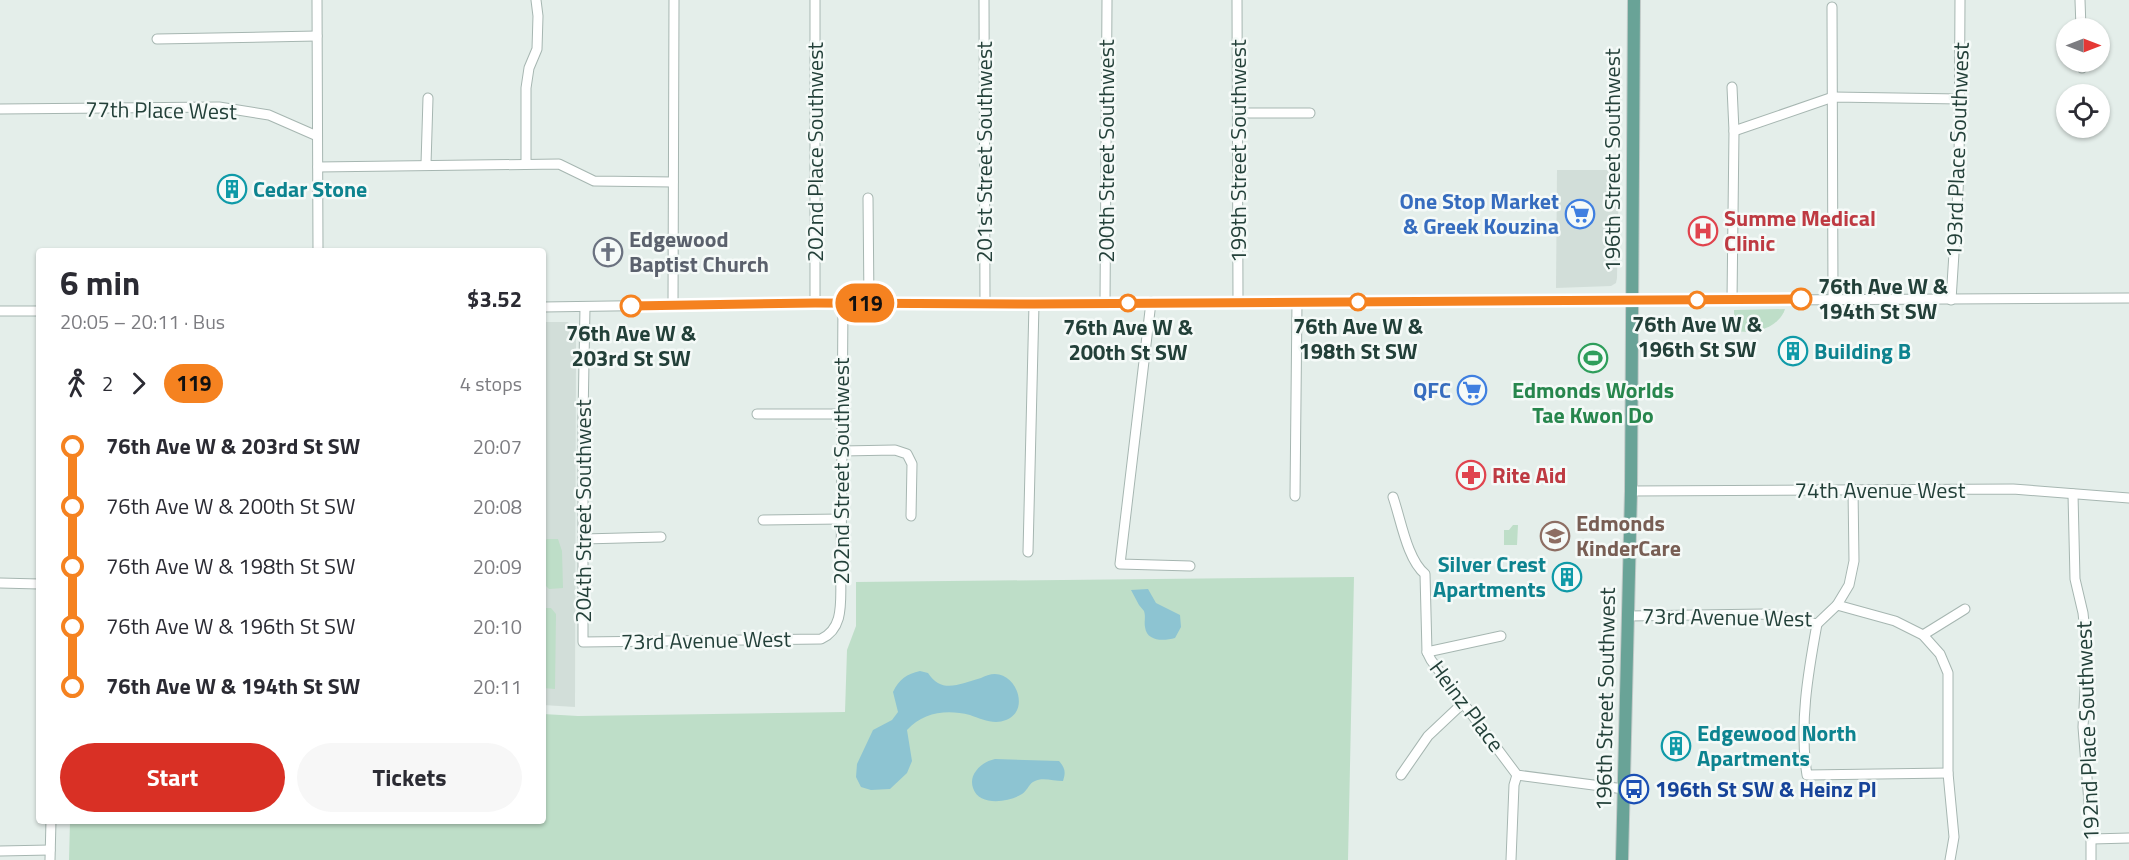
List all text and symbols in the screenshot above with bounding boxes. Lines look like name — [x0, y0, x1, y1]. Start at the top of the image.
north arrow — [2056, 18, 2110, 72]
map controls — [2056, 18, 2110, 138]
street label: 200th Street Southwest — [1089, 39, 1123, 263]
street label: 199th Street Southwest — [1221, 39, 1255, 263]
street label: 201st Street Southwest — [967, 41, 1001, 263]
street label: 193rd Place Southwest — [1936, 41, 1978, 258]
street label: 202nd Place Southwest — [798, 42, 832, 262]
street label: 196th Street Southwest — [1595, 48, 1629, 272]
button: locate — [2056, 84, 2110, 138]
street label: 77th Place West — [85, 92, 237, 128]
place label: Cedar Stone — [253, 172, 367, 206]
building icon: Cedar Stone — [216, 173, 248, 205]
place label: One Stop Market & Greek Kouzina — [1399, 184, 1559, 243]
supermarket icon: One Stop Market & Greek Kouzina — [1564, 198, 1596, 230]
place label: Summe Medical Clinic — [1724, 201, 1876, 260]
hospital icon: Summe Medical Clinic — [1687, 215, 1719, 247]
place label: Edgewood Baptist Church — [629, 222, 769, 281]
church icon: Edgewood Baptist Church — [592, 236, 624, 268]
text: 6 min — [60, 258, 140, 308]
place label: 76th Ave W & 194th St SW — [1818, 269, 1949, 328]
text: $3.52 — [467, 282, 522, 316]
line badge: 119 — [830, 284, 900, 322]
text: 119 — [847, 287, 883, 319]
marker: 76th Ave W & 194th St SW — [1790, 288, 1812, 310]
marker: 76th Ave W & 196th St SW — [1688, 291, 1706, 309]
marker: 76th Ave W & 198th St SW — [1349, 293, 1367, 311]
marker: 76th Ave W & 200th St SW — [1119, 294, 1137, 312]
marker: 76th Ave W & 203rd St SW — [620, 295, 642, 317]
text: 20:05 – 20:11 · Bus — [60, 306, 225, 337]
place label: 76th Ave W & 196th St SW — [1632, 307, 1763, 366]
place label: 76th Ave W & 198th St SW — [1293, 309, 1424, 368]
place label: 76th Ave W & 200th St SW — [1063, 310, 1194, 369]
place label: 76th Ave W & 203rd St SW — [566, 316, 697, 375]
place label: Building B — [1814, 334, 1911, 368]
building icon: Building B — [1777, 335, 1809, 367]
sports icon: Edmonds Worlds Tae Kwon Do — [1577, 342, 1609, 374]
street label: 202nd Street Southwest — [824, 357, 858, 585]
icon: walk — [60, 367, 93, 400]
icon: forward — [122, 367, 155, 400]
text: 119 — [176, 367, 211, 399]
text: 2 — [102, 368, 113, 399]
text: 4 stops — [460, 368, 522, 399]
place label: QFC — [1413, 373, 1451, 407]
place label: Edmonds Worlds Tae Kwon Do — [1512, 373, 1674, 432]
supermarket icon: QFC — [1456, 374, 1488, 406]
street label: 204th Street Southwest — [566, 399, 600, 623]
text: 76th Ave W & 203rd St SW — [106, 429, 360, 463]
text: 20:07 — [473, 431, 522, 462]
place label: Rite Aid — [1492, 458, 1566, 492]
pharmacy icon: Rite Aid — [1455, 459, 1487, 491]
street label: 74th Avenue West — [1795, 473, 1966, 507]
text: 76th Ave W & 200th St SW — [106, 489, 355, 523]
text: 20:08 — [473, 491, 522, 522]
place label: Edmonds KinderCare — [1576, 506, 1681, 565]
school or university icon: Edmonds KinderCare — [1539, 520, 1571, 552]
place label: Silver Crest Apartments — [1433, 547, 1546, 606]
text: 76th Ave W & 198th St SW — [106, 549, 355, 583]
text: 20:09 — [473, 551, 522, 582]
building icon: Silver Crest Apartments — [1551, 561, 1583, 593]
street label: 196th Street Southwest — [1586, 587, 1624, 811]
street label: 73rd Avenue West — [1642, 599, 1813, 635]
text: 76th Ave W & 196th St SW — [106, 609, 355, 643]
text: 20:10 — [473, 611, 522, 642]
street label: 192nd Place Southwest — [2066, 620, 2108, 842]
street label: 73rd Avenue West — [621, 622, 792, 658]
street label: Heinz Place — [1421, 653, 1513, 759]
text: 76th Ave W & 194th St SW — [106, 669, 360, 703]
text: 20:11 — [473, 671, 522, 702]
place label: Edgewood North Apartments — [1697, 716, 1857, 775]
building icon: Edgewood North Apartments — [1660, 730, 1692, 762]
button: Start — [60, 743, 285, 812]
button: Tickets — [297, 743, 522, 812]
place label: 196th St SW & Heinz Pl — [1655, 772, 1877, 806]
bus stop icon: 196th St SW & Heinz Pl — [1618, 773, 1650, 805]

